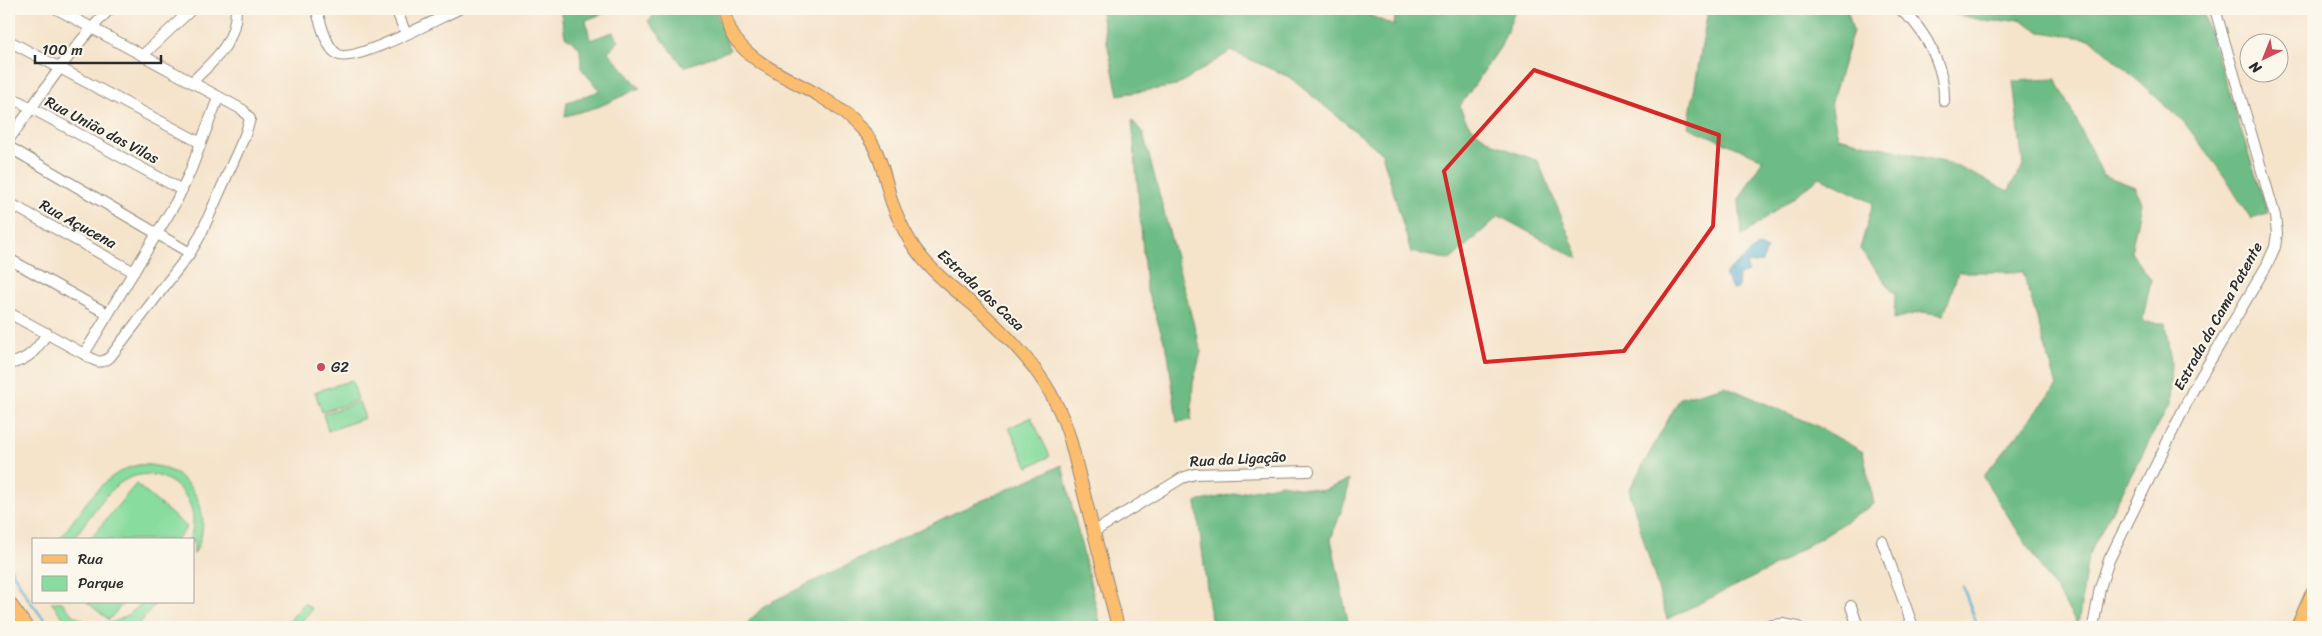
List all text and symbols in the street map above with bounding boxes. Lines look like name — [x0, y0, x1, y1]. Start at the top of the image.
scale bar — [35, 32, 161, 64]
north arrow — [2240, 32, 2290, 82]
text: 100 m — [42, 37, 83, 63]
text: N — [2243, 54, 2268, 80]
street label: Rua União das Vilas — [40, 89, 164, 171]
street label: Rua Açucena — [35, 192, 122, 256]
street label: Estrada da Cama Patente — [2166, 237, 2270, 395]
street label: Estrada dos Casa — [931, 242, 1031, 338]
place label: G2 — [331, 354, 349, 380]
marker: G2 — [315, 361, 327, 373]
street label: Rua da Ligação — [1189, 443, 1287, 475]
legend — [32, 538, 195, 604]
text: Rua — [78, 546, 103, 572]
text: Parque — [78, 570, 123, 596]

